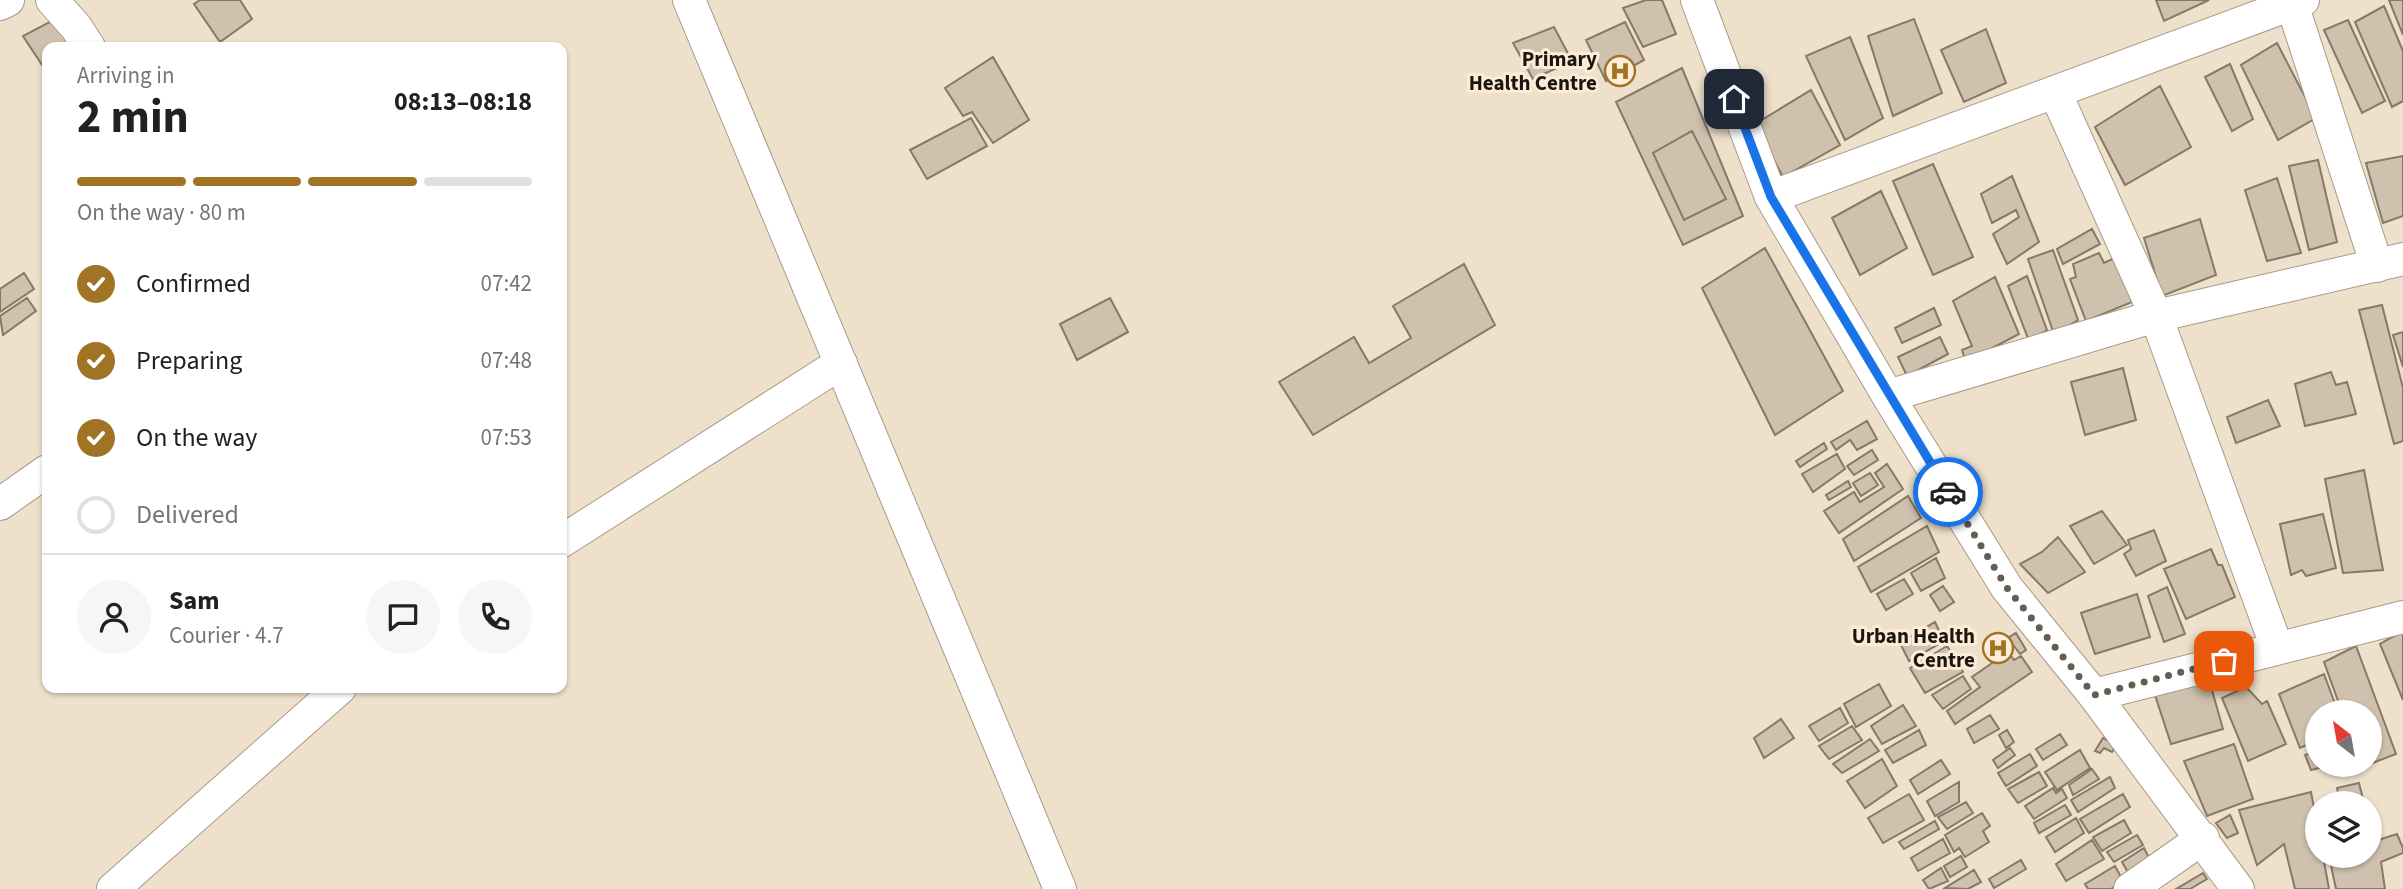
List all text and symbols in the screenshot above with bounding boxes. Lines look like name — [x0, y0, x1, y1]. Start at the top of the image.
place label: Primary Health Centre — [1469, 44, 1597, 98]
hospital icon: Primary Health Centre — [1603, 54, 1637, 88]
text: Arriving in — [77, 59, 175, 92]
pin — [1704, 69, 1764, 129]
icon: home — [1715, 80, 1753, 118]
text: 08:13–08:18 — [394, 83, 532, 120]
text: 2 min — [77, 85, 189, 150]
text: On the way · 80 m — [77, 196, 246, 229]
icon: check — [77, 265, 115, 303]
text: Confirmed — [136, 265, 251, 302]
text: 07:42 — [481, 267, 532, 300]
icon: check — [77, 342, 115, 380]
text: Preparing — [136, 342, 242, 379]
text: 07:48 — [481, 344, 532, 377]
icon: check — [77, 419, 115, 457]
text: On the way — [136, 419, 257, 456]
text: 07:53 — [481, 421, 532, 454]
courier — [1913, 457, 1983, 527]
icon: car — [1929, 473, 1967, 511]
text: Delivered — [136, 496, 239, 533]
button: person — [77, 580, 151, 654]
button: chat — [366, 580, 440, 654]
button: phone — [458, 580, 532, 654]
text: Sam — [169, 582, 219, 619]
text: Courier · 4.7 — [169, 619, 284, 652]
place label: Urban Health Centre — [1852, 621, 1975, 675]
hospital icon: Urban Health Centre — [1981, 631, 2015, 665]
pin — [2194, 631, 2254, 691]
icon: bag — [2205, 642, 2243, 680]
north arrow — [2305, 700, 2382, 777]
map controls — [2305, 700, 2382, 868]
button: layers — [2305, 791, 2382, 868]

